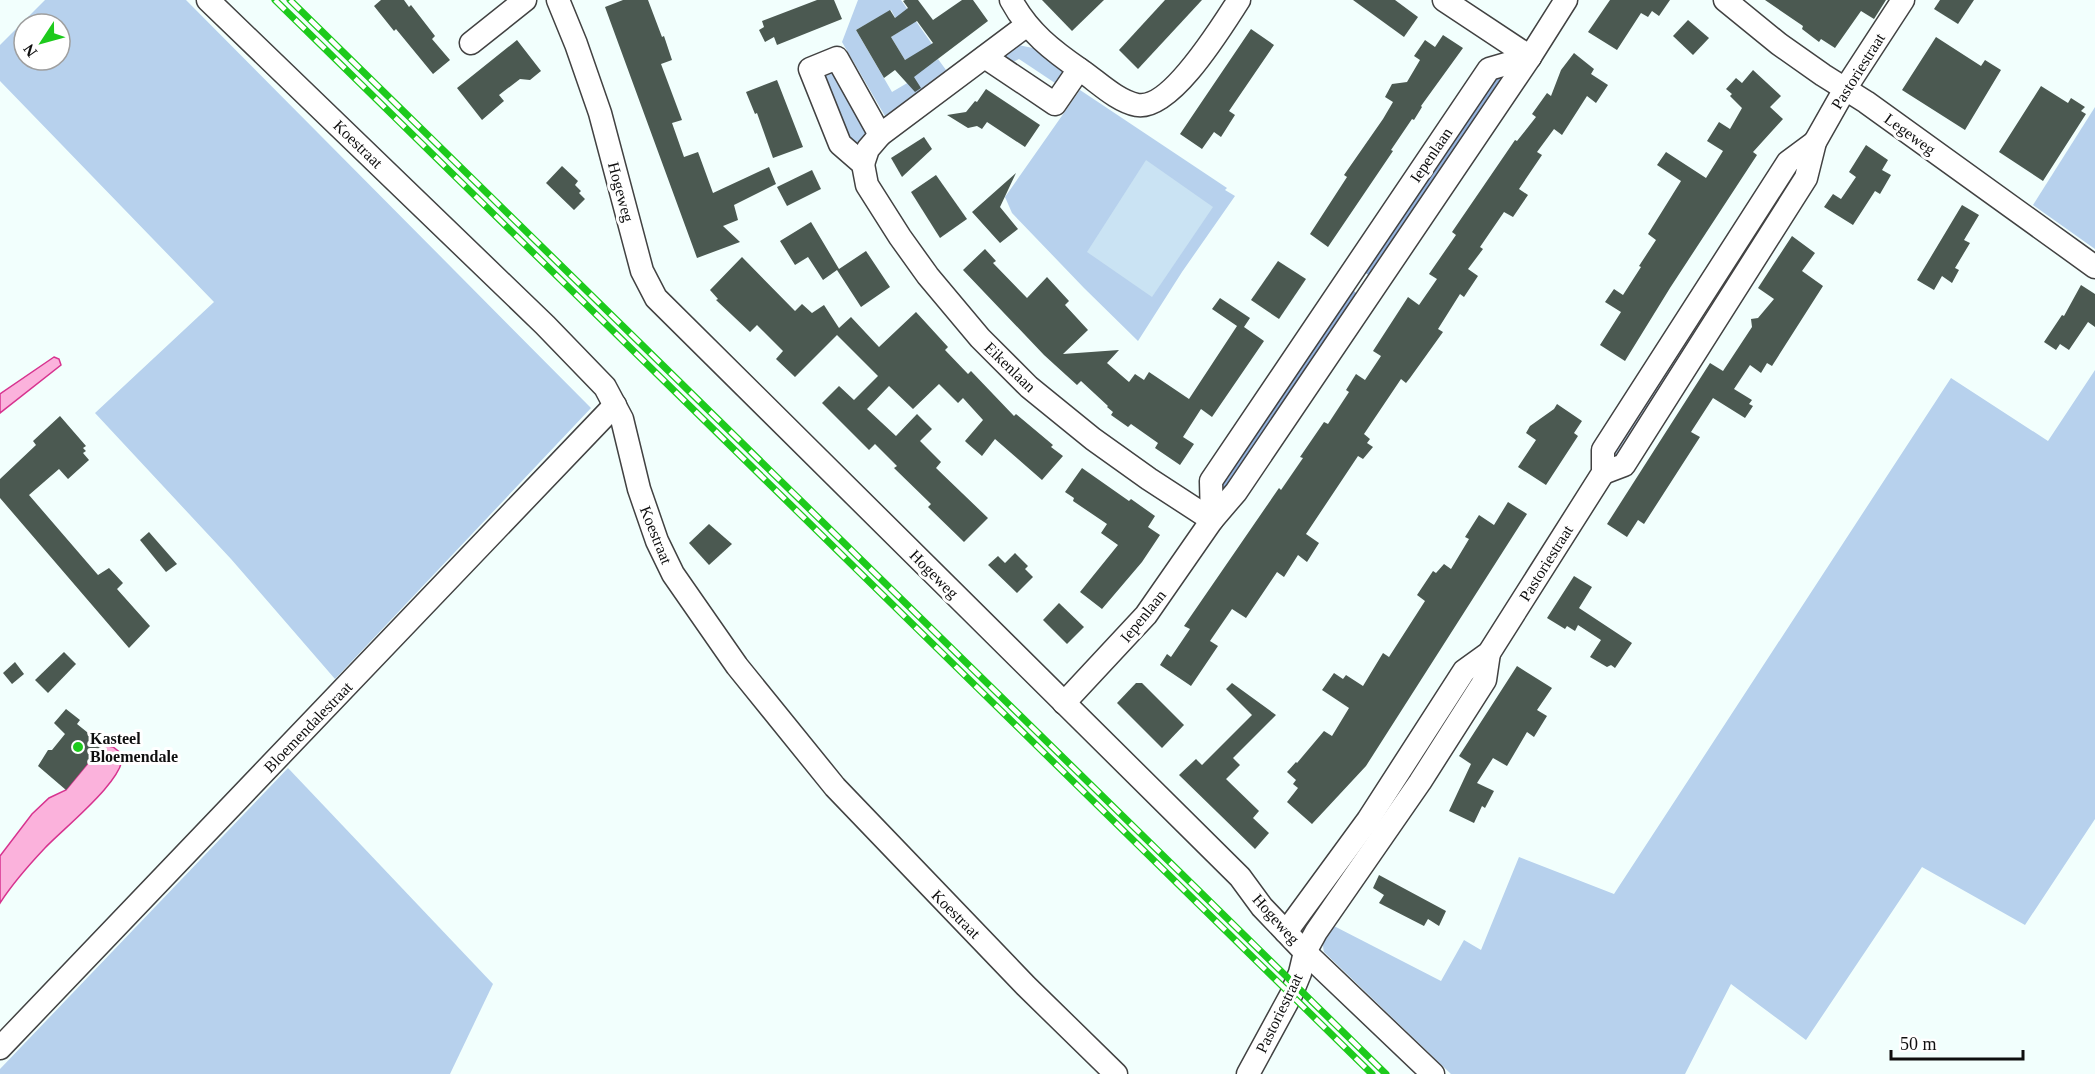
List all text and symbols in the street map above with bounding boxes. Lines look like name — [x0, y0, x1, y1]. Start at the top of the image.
north arrow — [12, 12, 72, 72]
street label: Pastoriestraat — [1828, 29, 1888, 112]
text: N — [20, 40, 41, 60]
street label: Legeweg — [1881, 110, 1939, 159]
street label: Koestraat — [330, 117, 386, 172]
street label: Iepenlaan — [1407, 124, 1456, 186]
street label: Hogeweg — [604, 160, 637, 224]
street label: Eikenlaan — [981, 339, 1039, 395]
street label: Koestraat — [637, 503, 676, 567]
street label: Pastoriestraat — [1516, 521, 1576, 604]
street label: Hogeweg — [906, 546, 962, 602]
street label: Iepenlaan — [1117, 586, 1170, 646]
street label: Bloemendalestraat — [261, 678, 356, 776]
place label: Kasteel Bloemendale — [90, 730, 178, 765]
marker: Kasteel Bloemendale — [71, 740, 85, 754]
street label: Koestraat — [928, 886, 984, 942]
street label: Hogeweg — [1248, 891, 1303, 948]
street label: Pastoriestraat — [1252, 970, 1306, 1055]
scale bar — [1891, 1023, 2023, 1061]
text: 50 m — [1900, 1034, 1937, 1054]

